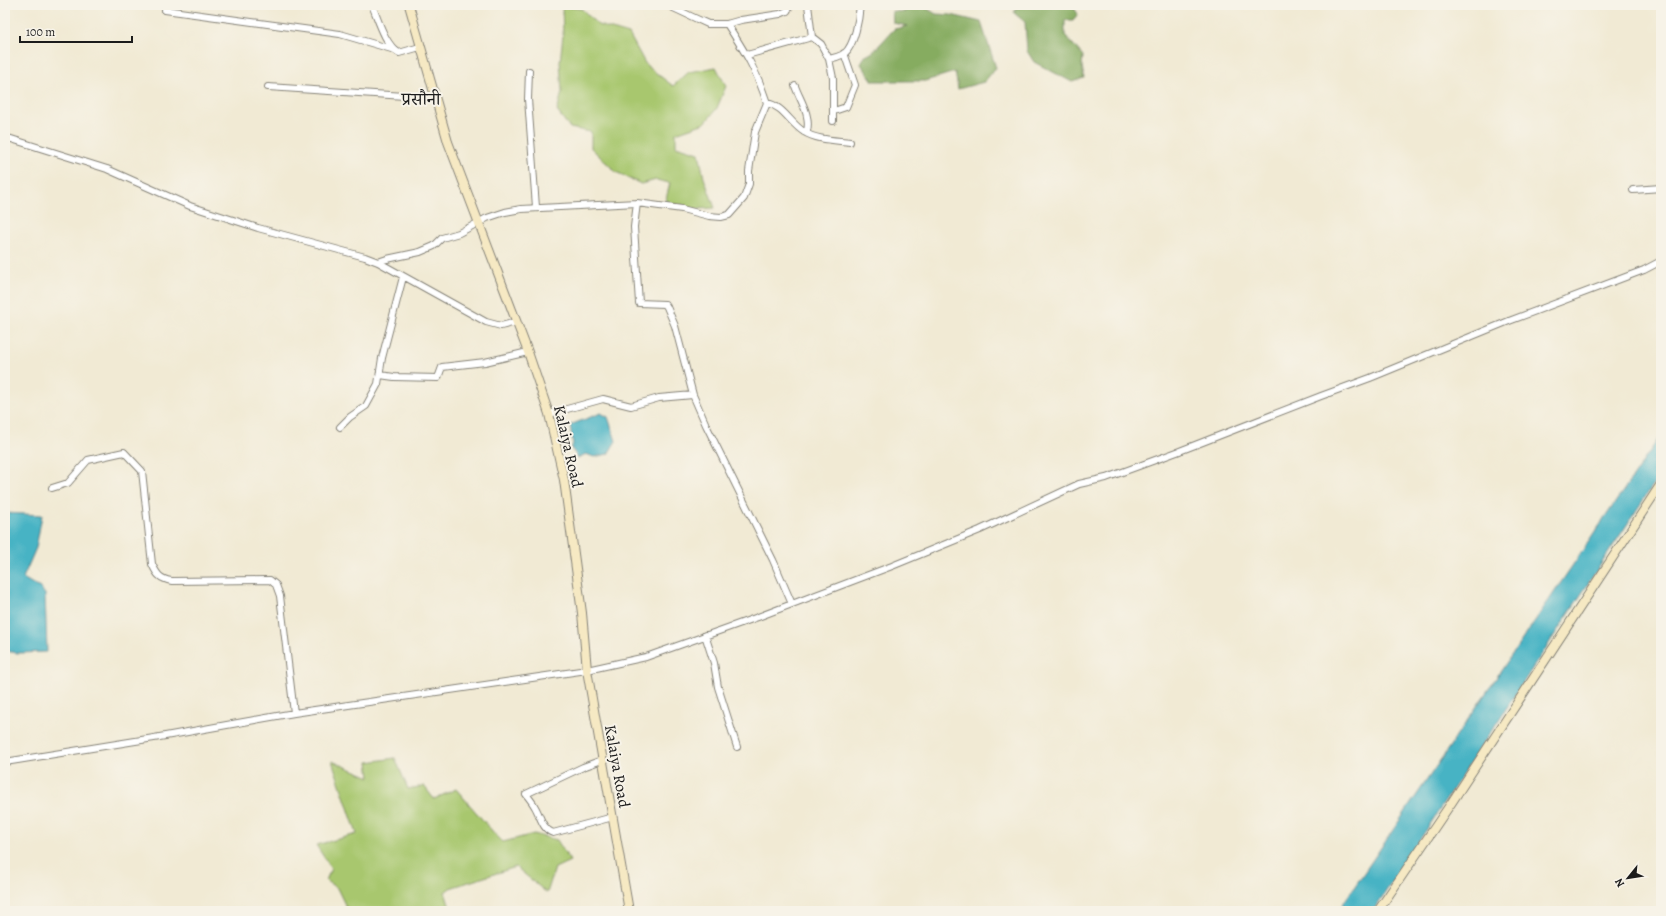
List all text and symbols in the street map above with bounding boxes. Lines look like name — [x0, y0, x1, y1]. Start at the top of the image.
scale bar — [20, 18, 132, 44]
text: 100 m — [26, 24, 55, 40]
district label: प्रसौनी — [400, 87, 442, 111]
street label: Kalaiya Road — [548, 403, 588, 490]
street label: Kalaiya Road — [599, 723, 635, 810]
north arrow — [1608, 858, 1648, 898]
text: N — [1611, 876, 1628, 890]

